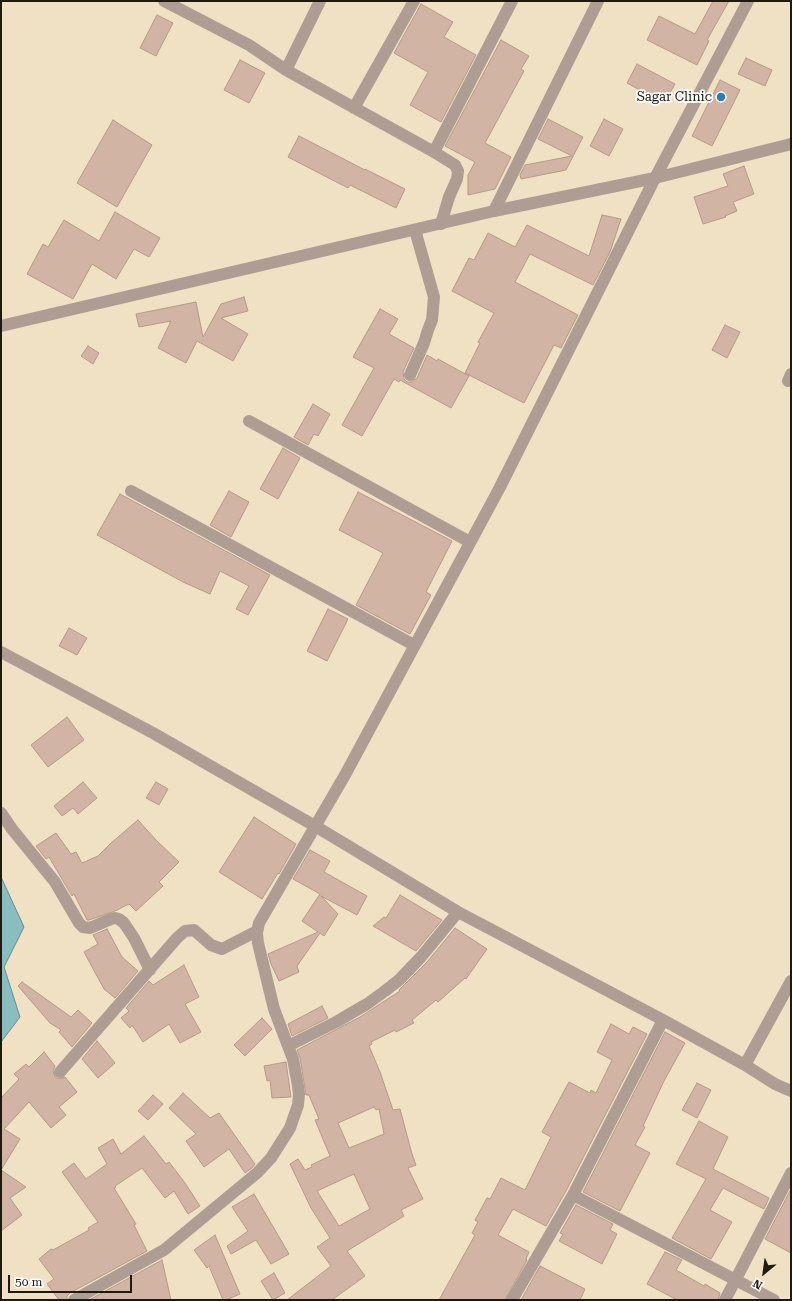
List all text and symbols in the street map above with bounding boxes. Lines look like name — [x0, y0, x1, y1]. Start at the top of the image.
place label: Sagar Clinic — [637, 89, 712, 105]
marker: Sagar Clinic — [715, 91, 727, 103]
north arrow — [744, 1253, 784, 1293]
scale bar — [10, 1267, 134, 1293]
text: 50 m — [15, 1275, 42, 1289]
text: N — [751, 1276, 765, 1292]

